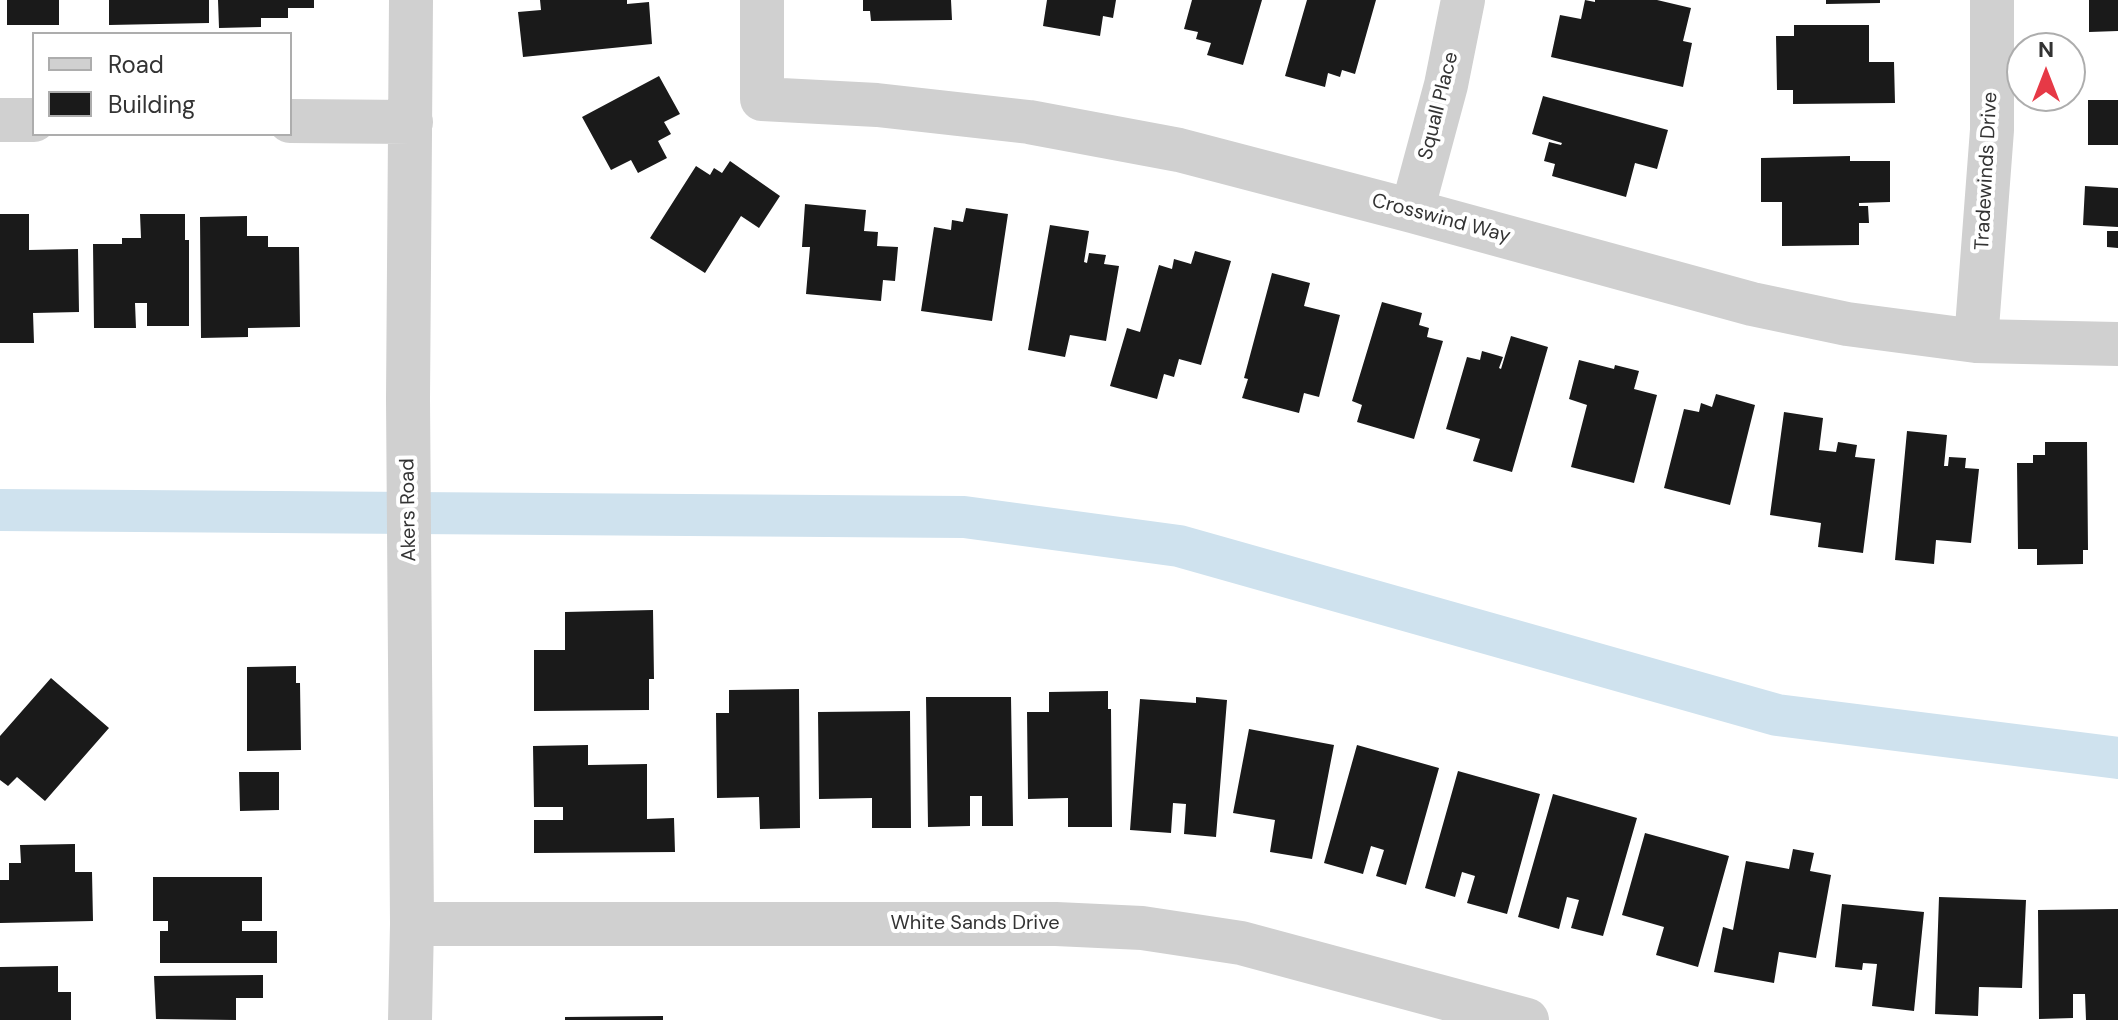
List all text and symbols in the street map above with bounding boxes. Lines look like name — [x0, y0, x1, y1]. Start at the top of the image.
legend — [32, 32, 292, 136]
north arrow — [2006, 32, 2086, 112]
text: N — [2038, 35, 2054, 64]
text: Road — [108, 49, 164, 80]
street label: Squall Place — [1414, 50, 1464, 162]
text: Building — [108, 89, 195, 120]
street label: Tradewinds Drive — [1971, 91, 2003, 251]
street label: Crosswind Way — [1369, 189, 1513, 249]
street label: Akers Road — [396, 458, 422, 562]
street label: White Sands Drive — [890, 912, 1060, 936]

